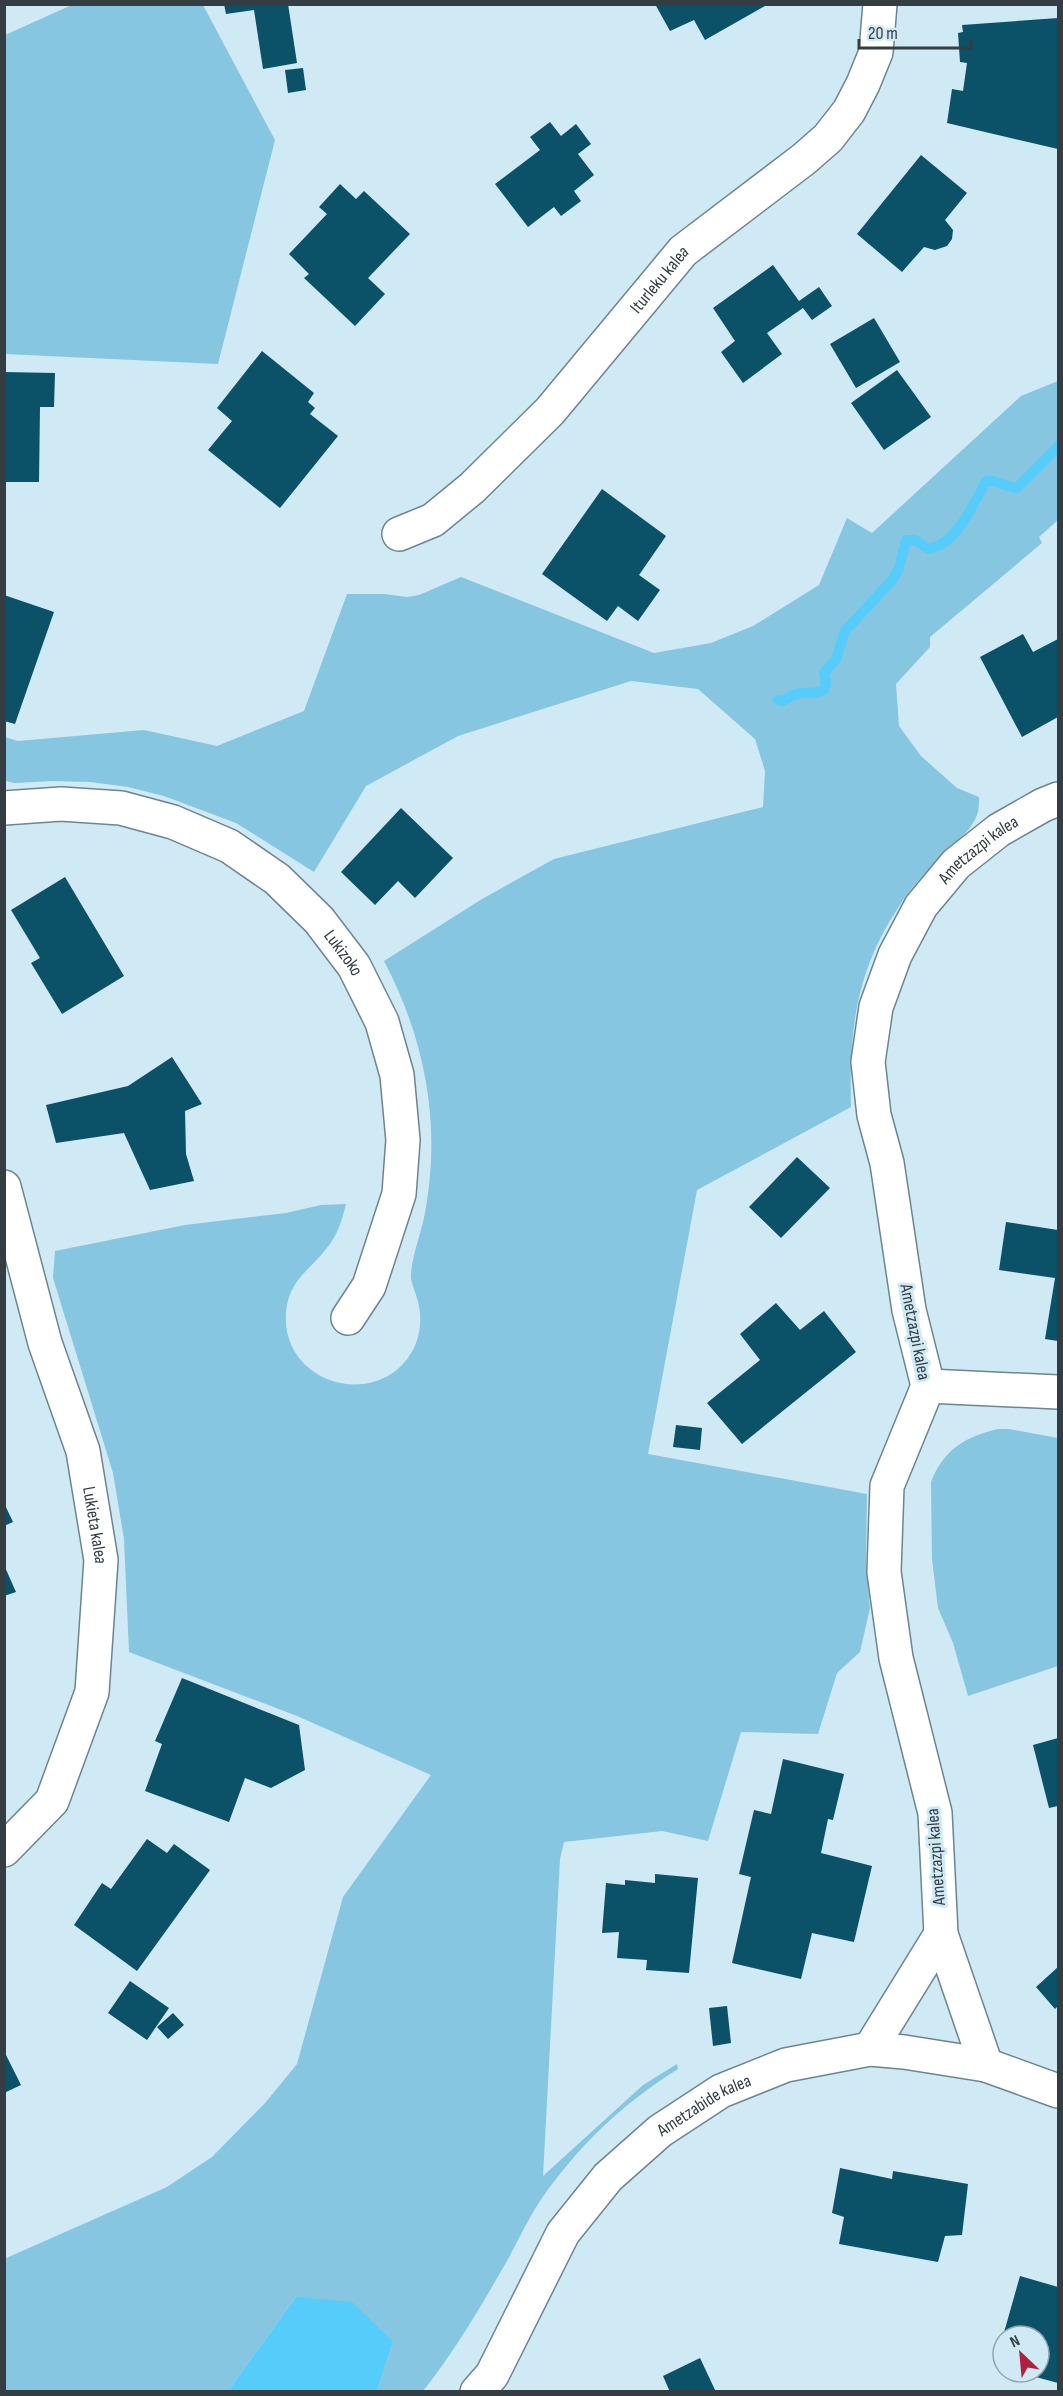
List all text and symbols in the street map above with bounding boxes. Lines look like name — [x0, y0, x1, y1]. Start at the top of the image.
scale bar — [859, 12, 972, 50]
text: 20 m — [868, 23, 898, 44]
street label: Iturleku kalea — [625, 240, 692, 317]
street label: Ametzazpi kalea — [933, 811, 1022, 889]
street label: Lukizoko — [320, 925, 368, 979]
street label: Ametzazpi kalea — [895, 1281, 935, 1382]
street label: Lukieta kalea — [79, 1485, 112, 1565]
street label: Ametzazpi kalea — [922, 1808, 950, 1907]
street label: Ametzabide kalea — [652, 2070, 754, 2141]
north arrow — [991, 2324, 1051, 2384]
text: N — [1007, 2331, 1023, 2352]

